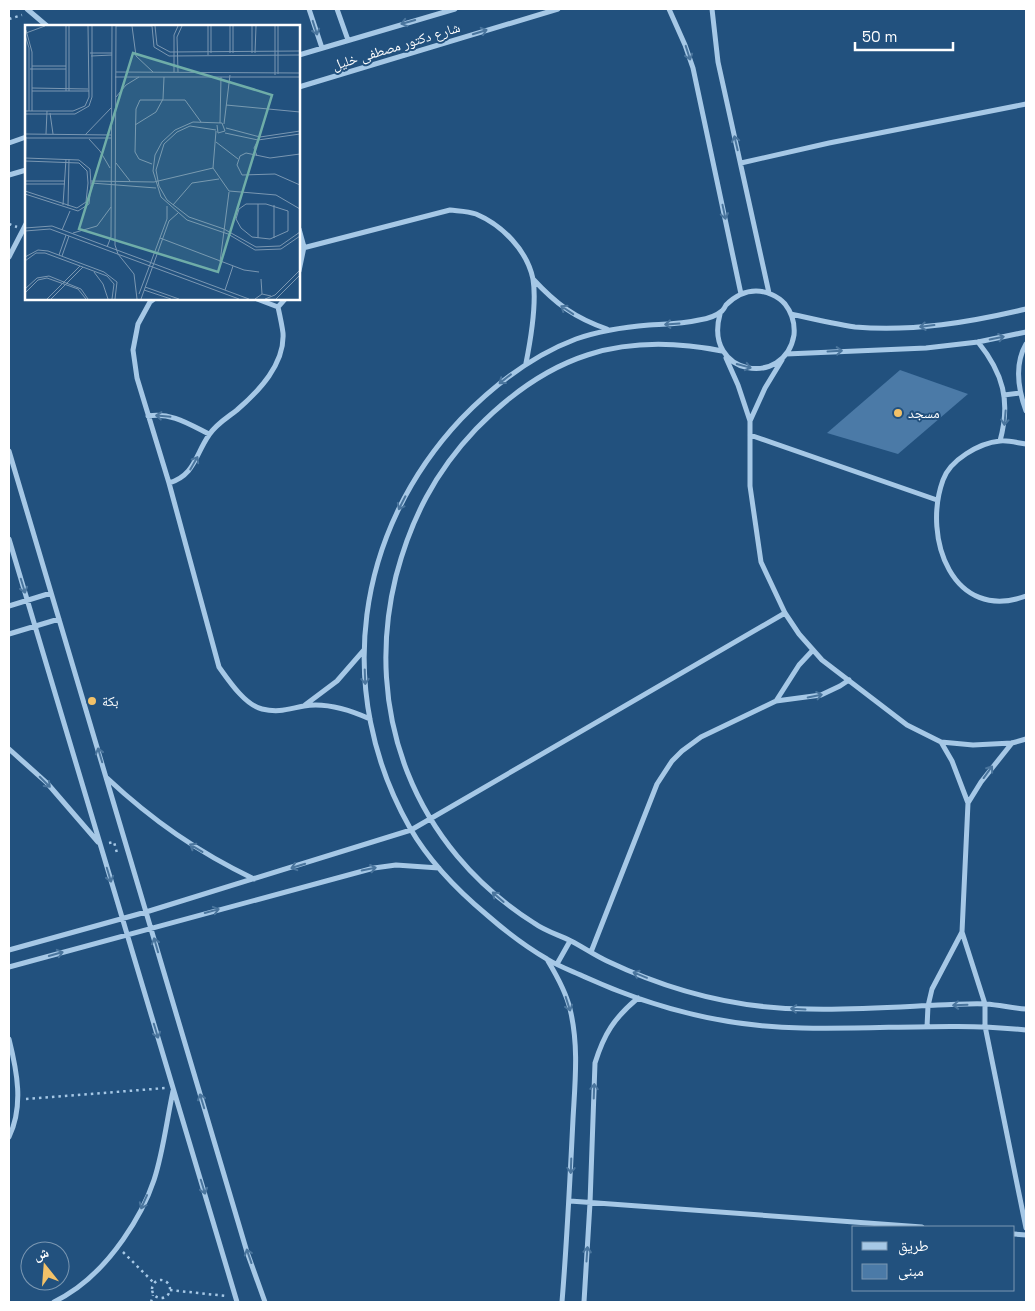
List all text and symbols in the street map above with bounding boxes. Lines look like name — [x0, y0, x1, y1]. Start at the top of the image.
street label: شارع دكتور مصطفى خليل — [330, 18, 462, 75]
one-way arrow — [400, 18, 416, 28]
one-way arrow — [311, 20, 321, 36]
scale bar — [855, 20, 952, 52]
inset map — [25, 25, 300, 300]
one-way arrow — [471, 27, 487, 37]
text: 50 m — [862, 27, 897, 46]
one-way arrow — [684, 45, 693, 61]
one-way arrow — [731, 135, 740, 151]
one-way arrow — [719, 204, 729, 220]
one-way arrow — [560, 305, 574, 315]
one-way arrow — [664, 319, 680, 329]
one-way arrow — [919, 321, 935, 331]
one-way arrow — [988, 333, 1004, 342]
one-way arrow — [827, 347, 843, 356]
one-way arrow — [736, 362, 752, 371]
one-way arrow — [499, 374, 512, 385]
place label: مسجد — [908, 404, 940, 422]
marker: مسجد — [892, 407, 904, 419]
one-way arrow — [1000, 410, 1009, 426]
one-way arrow — [155, 411, 171, 421]
one-way arrow — [189, 456, 199, 471]
one-way arrow — [397, 495, 406, 510]
one-way arrow — [18, 577, 28, 593]
one-way arrow — [361, 669, 370, 685]
one-way arrow — [806, 691, 822, 700]
place label: بكة — [102, 692, 119, 710]
marker: بكة — [86, 695, 98, 707]
one-way arrow — [94, 748, 104, 764]
one-way arrow — [983, 765, 993, 779]
one-way arrow — [39, 776, 51, 788]
one-way arrow — [189, 843, 204, 853]
one-way arrow — [290, 861, 306, 871]
one-way arrow — [361, 864, 377, 873]
one-way arrow — [105, 867, 115, 883]
one-way arrow — [492, 891, 505, 903]
one-way arrow — [204, 905, 220, 915]
one-way arrow — [151, 937, 160, 953]
one-way arrow — [47, 949, 63, 958]
one-way arrow — [633, 970, 648, 979]
one-way arrow — [564, 996, 574, 1012]
one-way arrow — [953, 1000, 969, 1009]
one-way arrow — [790, 1004, 806, 1013]
one-way arrow — [152, 1023, 162, 1039]
one-way arrow — [589, 1084, 599, 1100]
one-way arrow — [197, 1093, 207, 1109]
one-way arrow — [566, 1157, 576, 1173]
one-way arrow — [198, 1178, 208, 1194]
one-way arrow — [139, 1194, 149, 1209]
legend — [852, 1226, 1015, 1291]
text: طريق — [898, 1236, 929, 1256]
north arrow — [20, 1241, 70, 1291]
text: ش — [31, 1243, 51, 1264]
one-way arrow — [582, 1246, 592, 1262]
one-way arrow — [244, 1249, 253, 1265]
text: مبنى — [898, 1261, 924, 1281]

